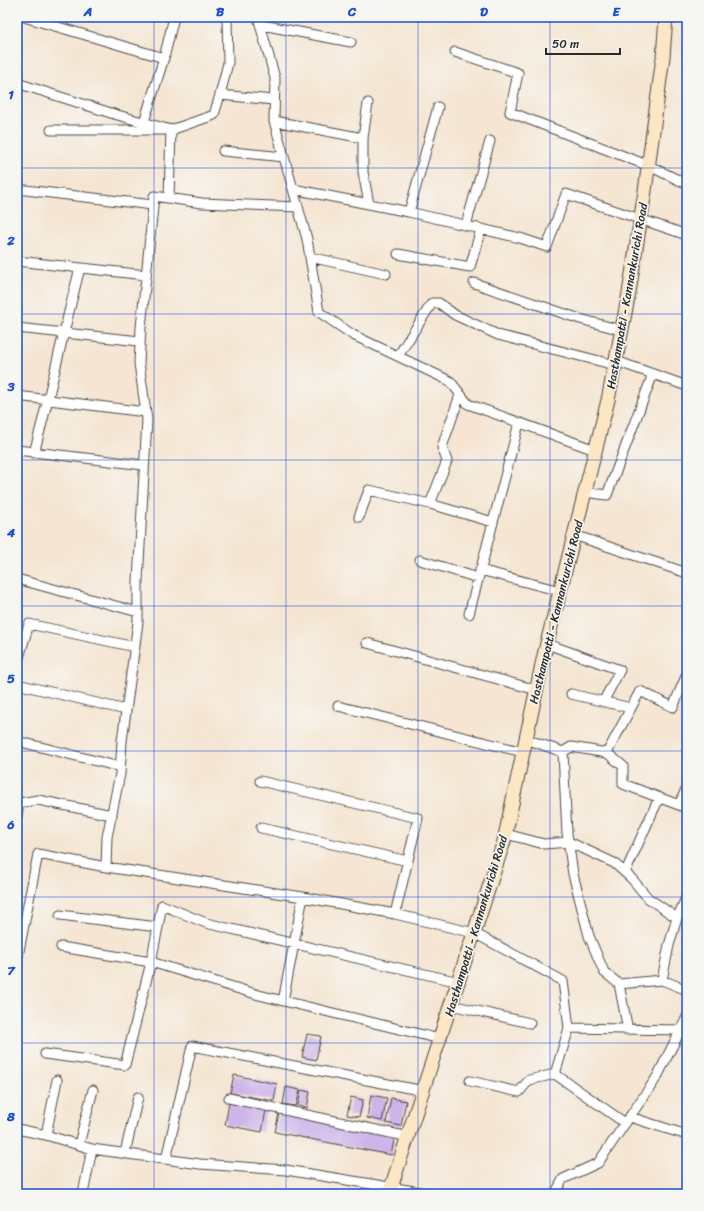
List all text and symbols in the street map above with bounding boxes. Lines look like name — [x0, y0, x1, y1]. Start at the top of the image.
text: A — [83, 0, 92, 23]
text: B — [216, 0, 225, 23]
text: C — [347, 0, 357, 23]
text: D — [480, 0, 488, 23]
text: E — [612, 0, 621, 23]
scale bar — [546, 30, 620, 56]
text: 50 m — [552, 33, 579, 55]
text: 1 — [8, 83, 14, 106]
street label: Hasthampatti - Kannankurichi Road — [600, 201, 654, 391]
text: 2 — [6, 229, 15, 252]
text: 3 — [6, 375, 15, 398]
street label: Hasthampatti - Kannankurichi Road — [523, 517, 590, 706]
text: 4 — [6, 521, 16, 544]
text: 5 — [7, 667, 15, 690]
text: 6 — [6, 813, 15, 836]
street label: Hasthampatti - Kannankurichi Road — [438, 832, 514, 1019]
text: 7 — [7, 959, 16, 982]
text: 8 — [6, 1105, 15, 1128]

